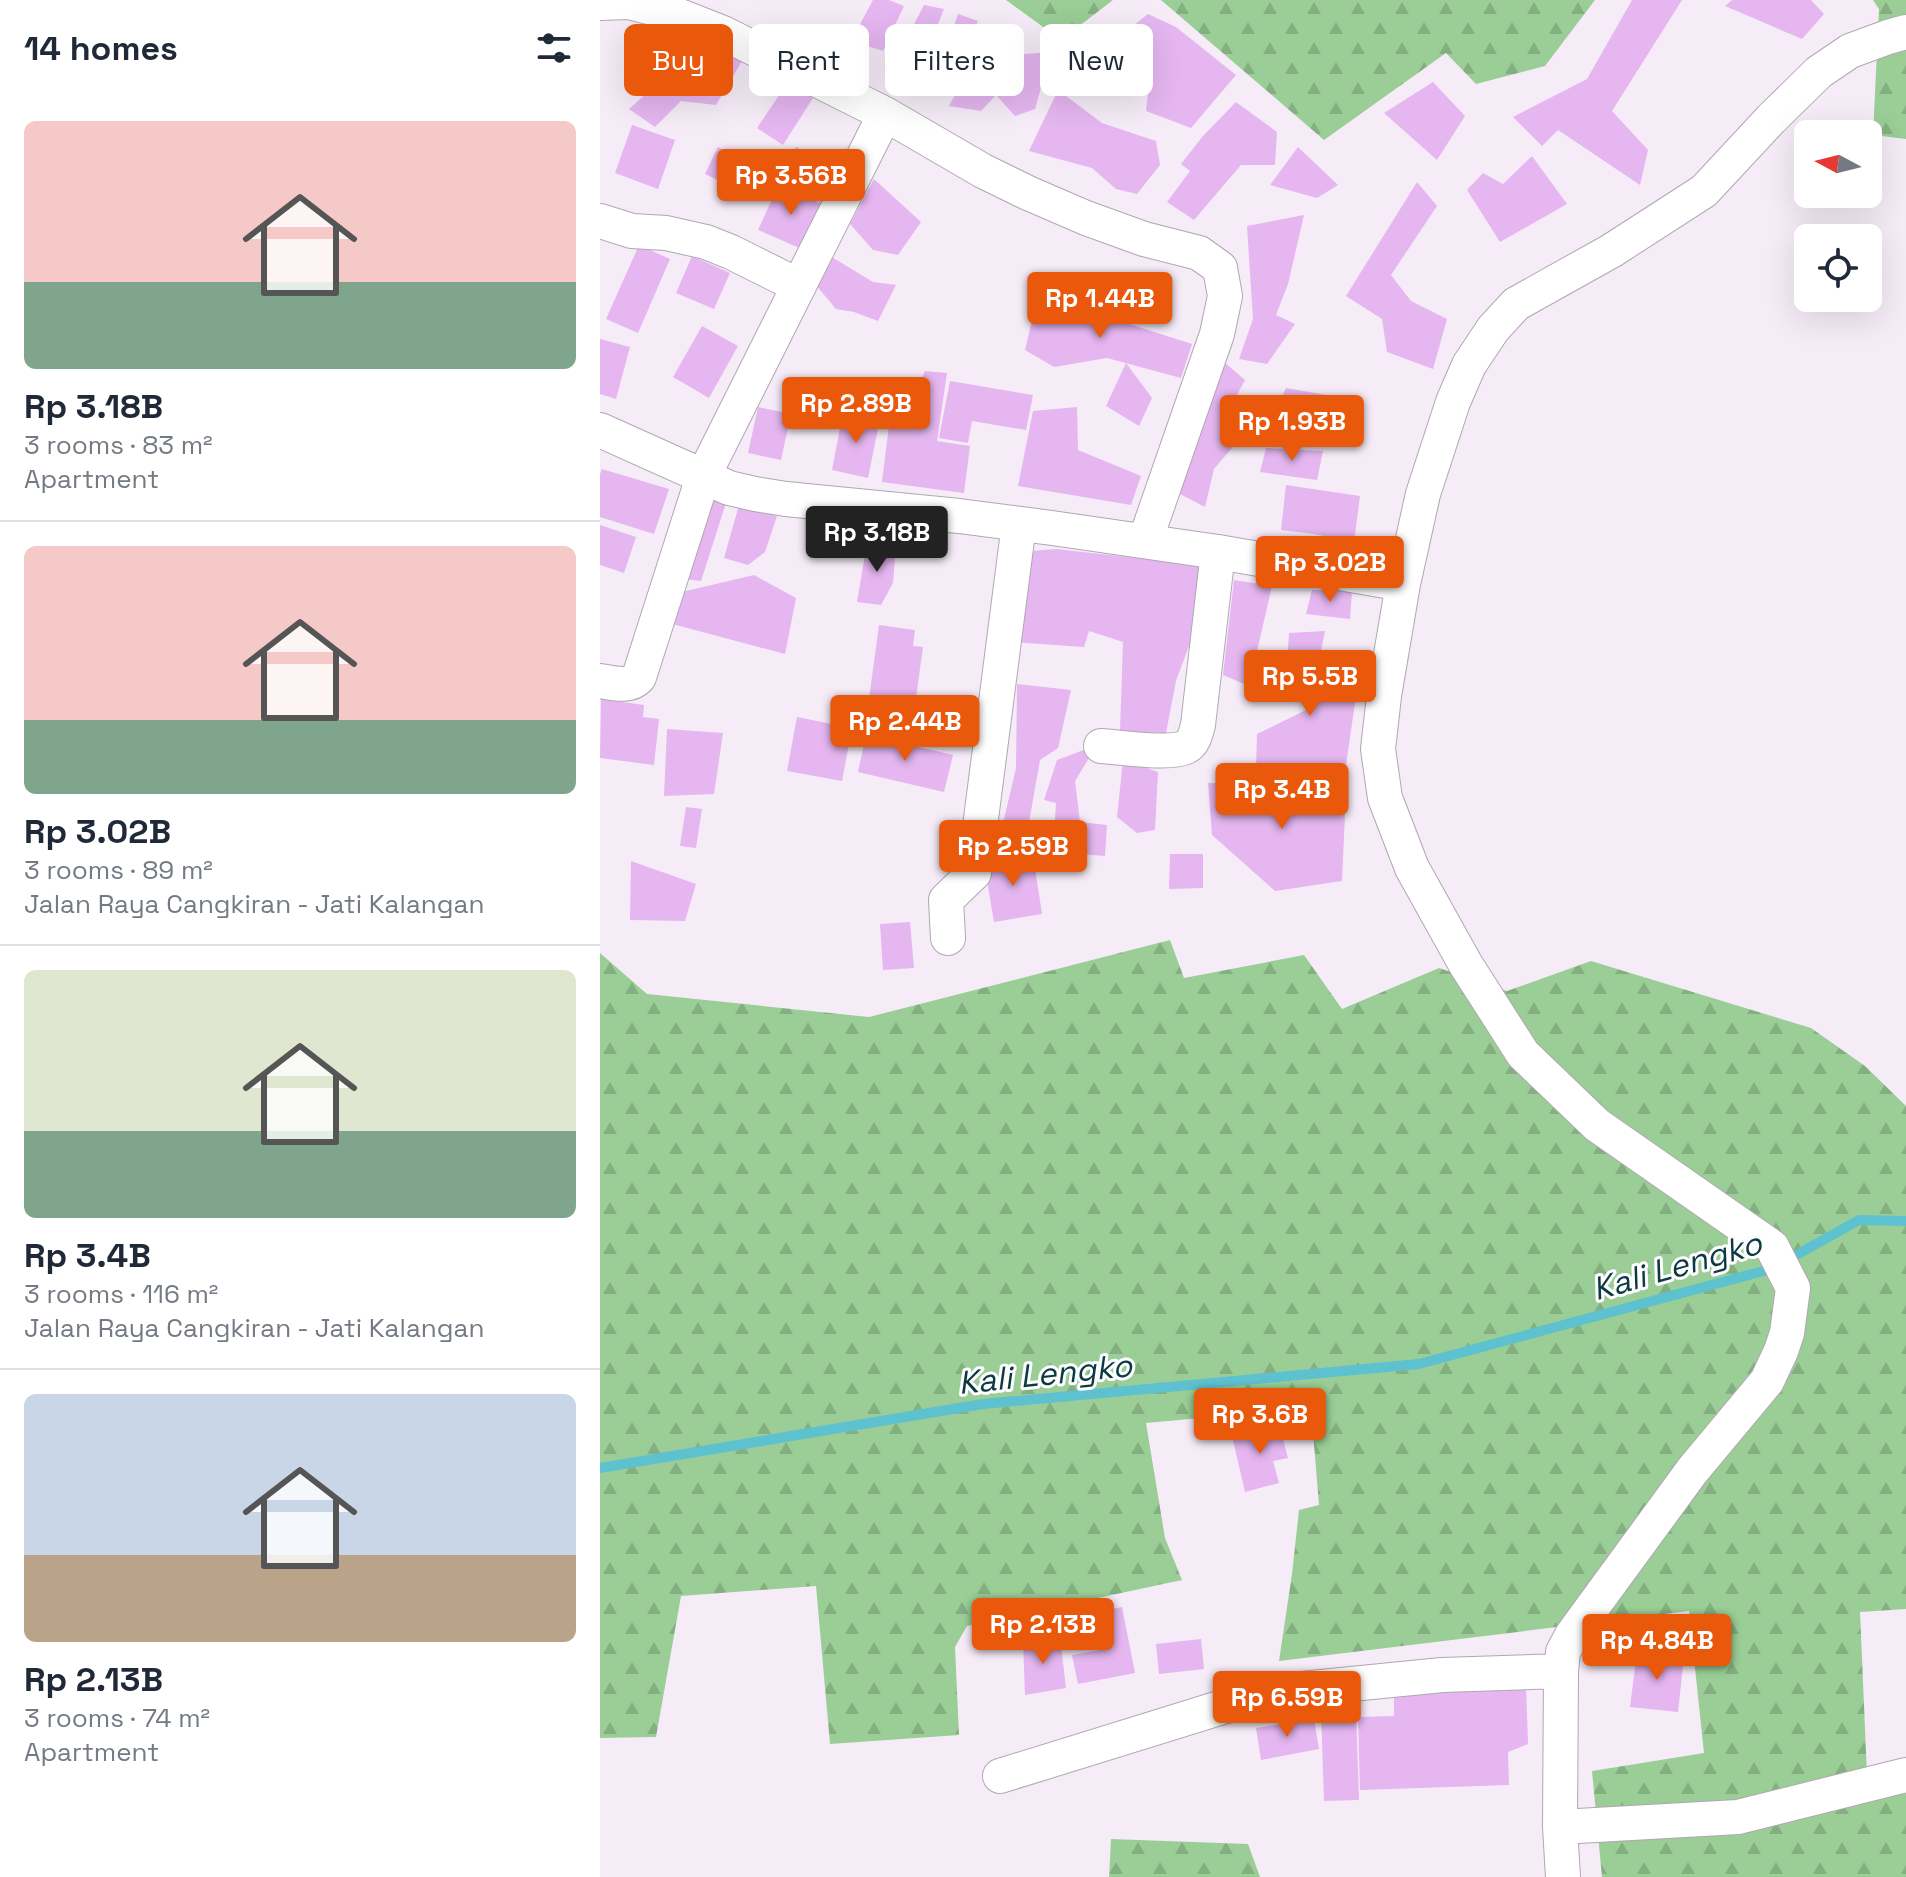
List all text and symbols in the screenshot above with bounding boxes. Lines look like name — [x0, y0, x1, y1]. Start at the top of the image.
chip: Buy — [624, 24, 733, 96]
chip: Rent — [749, 24, 869, 96]
chip: Filters — [885, 24, 1024, 96]
chip: New — [1040, 24, 1153, 96]
icon: filters — [532, 26, 576, 70]
text: 14 homes — [24, 27, 178, 70]
north arrow — [1794, 120, 1882, 208]
map controls — [1794, 120, 1882, 312]
pin: Rp 3.56B — [708, 149, 874, 217]
text: Rp 3.56B — [735, 158, 847, 192]
icon: home — [228, 173, 372, 317]
button: locate — [1794, 224, 1882, 312]
pin: Rp 1.44B — [1017, 272, 1183, 340]
text: Rp 1.44B — [1045, 281, 1155, 315]
pin: Rp 2.89B — [773, 377, 939, 445]
text: Rp 3.18B — [24, 385, 163, 428]
text: Rp 2.89B — [800, 386, 912, 420]
pin: Rp 1.93B — [1209, 395, 1375, 463]
text: Rp 1.93B — [1238, 404, 1346, 438]
text: 3 rooms · 83 m² — [24, 428, 213, 462]
text: Apartment — [24, 462, 159, 496]
pin: Rp 3.18B — [794, 506, 960, 574]
text: Rp 3.18B — [824, 515, 930, 549]
pin: Rp 3.02B — [1247, 536, 1413, 604]
text: Rp 3.02B — [1274, 545, 1386, 579]
icon: home — [228, 598, 372, 742]
pin: Rp 5.5B — [1236, 650, 1384, 718]
text: Rp 5.5B — [1262, 659, 1358, 693]
pin: Rp 2.44B — [822, 695, 988, 763]
text: Rp 2.44B — [848, 704, 962, 738]
pin: Rp 3.4B — [1208, 763, 1356, 831]
text: Rp 3.4B — [1234, 772, 1330, 806]
text: Rp 3.02B — [24, 810, 171, 853]
pin: Rp 2.59B — [930, 820, 1096, 888]
text: Rp 2.59B — [957, 829, 1069, 863]
text: 3 rooms · 89 m² — [24, 853, 213, 887]
text: Jalan Raya Cangkiran - Jati Kalangan — [24, 887, 484, 921]
icon: home — [228, 1022, 372, 1166]
water label: Kali Lengko — [1588, 1222, 1768, 1309]
text: Rp 3.4B — [24, 1234, 151, 1277]
text: 3 rooms · 116 m² — [24, 1277, 218, 1311]
text: Jalan Raya Cangkiran - Jati Kalangan — [24, 1311, 484, 1345]
water label: Kali Lengko — [956, 1345, 1135, 1403]
pin: Rp 3.6B — [1186, 1388, 1334, 1456]
text: Rp 3.6B — [1212, 1397, 1308, 1431]
icon: home — [228, 1446, 372, 1590]
pin: Rp 2.13B — [960, 1598, 1126, 1666]
text: Rp 2.13B — [990, 1607, 1096, 1641]
pin: Rp 4.84B — [1574, 1614, 1740, 1682]
text: Rp 4.84B — [1600, 1623, 1714, 1657]
text: Rp 2.13B — [24, 1658, 163, 1701]
pin: Rp 6.59B — [1204, 1671, 1370, 1739]
text: Rp 6.59B — [1231, 1680, 1343, 1714]
text: 3 rooms · 74 m² — [24, 1701, 210, 1735]
text: Apartment — [24, 1735, 159, 1769]

